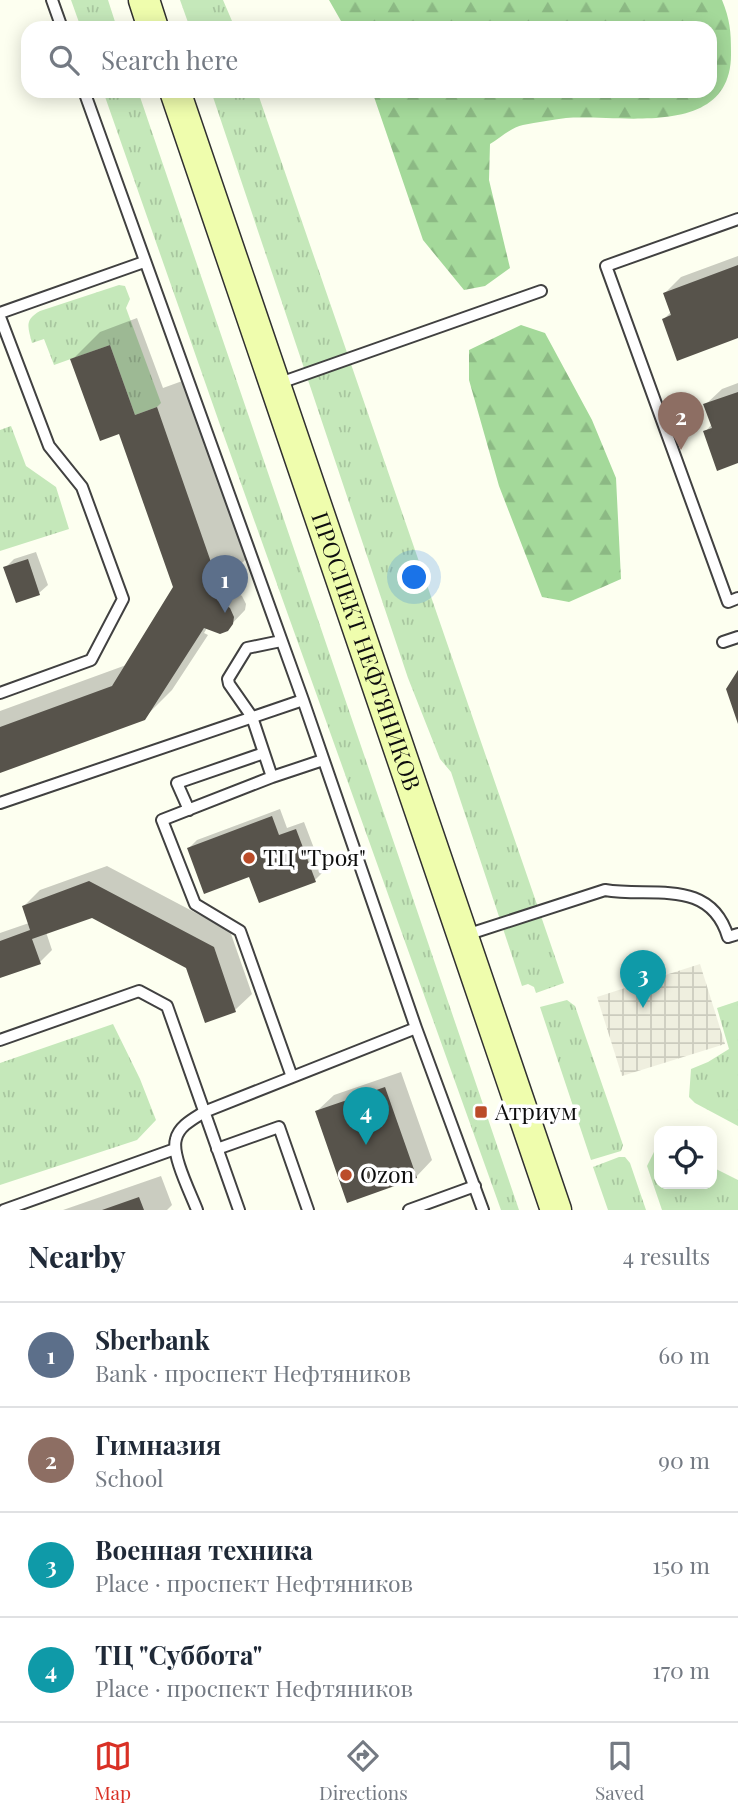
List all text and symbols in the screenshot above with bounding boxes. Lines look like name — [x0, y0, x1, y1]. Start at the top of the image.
search box — [21, 21, 717, 98]
icon: search — [45, 41, 83, 79]
text: Search here — [101, 42, 238, 77]
pin: 2 — [658, 392, 704, 450]
street label: ПРОСПЕКТ НЕФТЯНИКОВ — [305, 507, 429, 794]
pin: 1 — [202, 555, 248, 613]
your location — [397, 560, 431, 594]
place label: ТЦ "Троя" — [263, 841, 366, 872]
marker: ТЦ "Троя" — [241, 850, 257, 866]
pin: 3 — [620, 950, 666, 1008]
pin: 4 — [343, 1087, 389, 1145]
place label: Атриум — [494, 1095, 577, 1126]
marker: Атриум — [473, 1104, 489, 1120]
map controls — [654, 1126, 717, 1189]
button: locate — [654, 1126, 717, 1189]
place label: Ozon — [360, 1158, 415, 1189]
marker: Ozon — [338, 1167, 354, 1183]
text: Nearby — [28, 1236, 126, 1276]
text: 4 results — [623, 1240, 710, 1271]
text: Sberbank — [95, 1322, 210, 1357]
text: 1 — [47, 1339, 55, 1370]
text: 60 m — [658, 1339, 710, 1370]
text: Bank · проспект Нефтяников — [95, 1357, 411, 1388]
text: Гимназия — [95, 1427, 221, 1462]
text: 2 — [45, 1444, 57, 1475]
text: 90 m — [658, 1444, 710, 1475]
text: School — [95, 1462, 164, 1493]
text: Военная техника — [95, 1532, 313, 1567]
text: 3 — [45, 1549, 57, 1580]
text: 150 m — [652, 1549, 710, 1580]
text: Place · проспект Нефтяников — [95, 1567, 413, 1598]
text: ТЦ "Суббота" — [95, 1637, 262, 1672]
text: 4 — [45, 1654, 57, 1685]
text: 170 m — [652, 1654, 710, 1685]
text: Place · проспект Нефтяников — [95, 1672, 413, 1703]
tab: Map — [94, 1737, 132, 1805]
tab: Directions — [319, 1737, 408, 1805]
tab: Saved — [595, 1737, 644, 1805]

